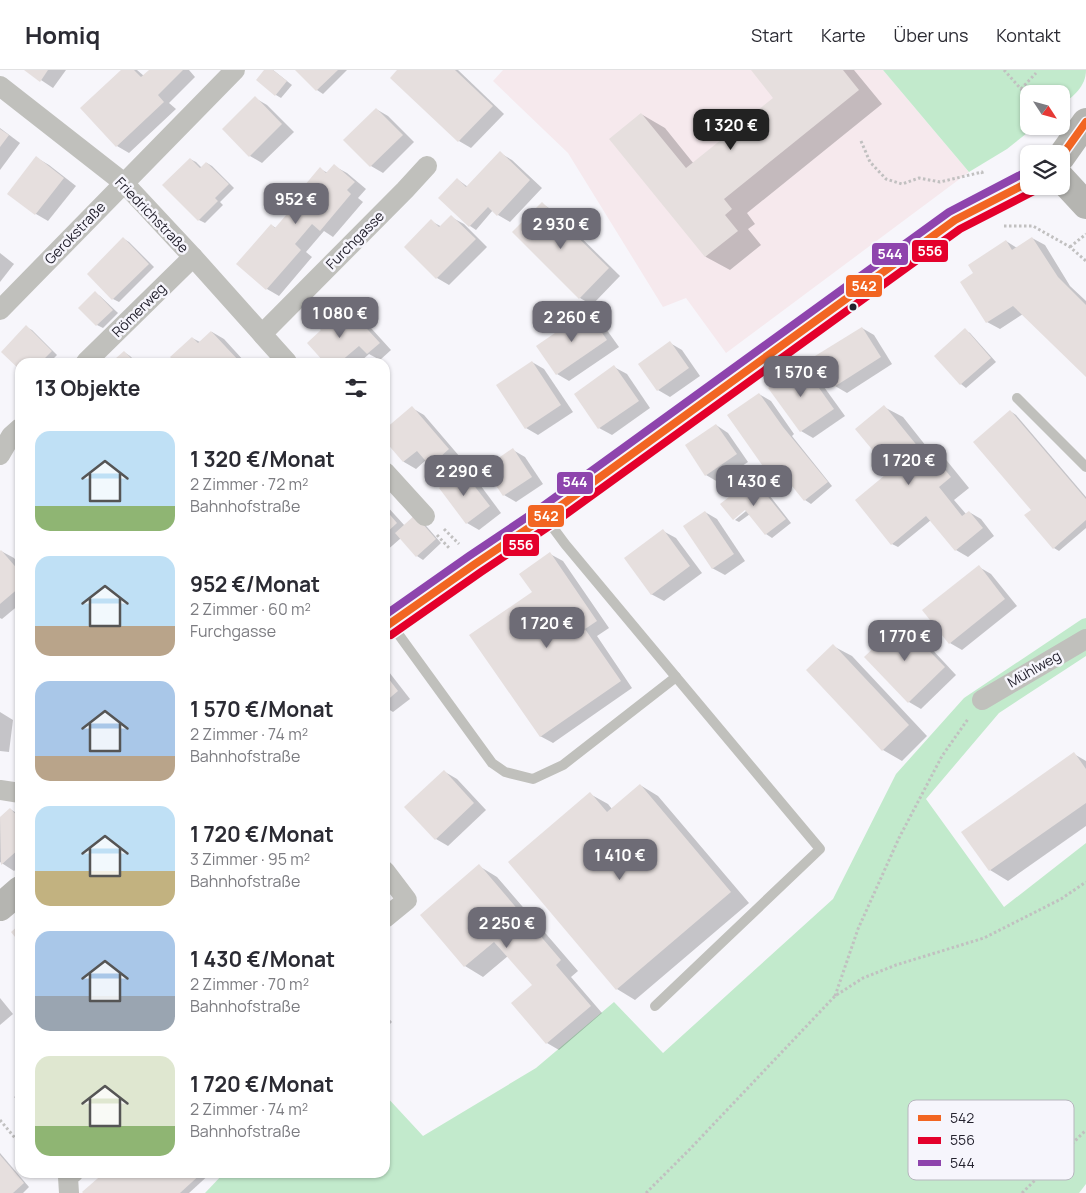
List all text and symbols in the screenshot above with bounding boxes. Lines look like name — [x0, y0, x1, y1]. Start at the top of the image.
text: Homiq — [25, 18, 100, 51]
text: Start — [751, 23, 793, 47]
text: Karte — [821, 23, 866, 47]
text: Über uns — [894, 23, 968, 47]
text: Kontakt — [996, 23, 1061, 47]
north arrow — [1020, 85, 1070, 135]
map controls — [1020, 85, 1070, 195]
pin: 1 320 € — [685, 108, 777, 151]
text: 1 320 € — [704, 114, 758, 136]
button: layers — [1020, 145, 1070, 195]
street label: Friedrichstraße — [111, 173, 193, 257]
pin: 952 € — [261, 182, 331, 225]
text: 952 € — [275, 188, 317, 210]
street label: Gerokstraße — [40, 197, 109, 268]
street label: Furchgasse — [321, 206, 388, 273]
pin: 2 930 € — [515, 208, 607, 250]
text: 2 930 € — [533, 213, 589, 235]
line badge: 556 — [911, 239, 949, 263]
text: 556 — [917, 241, 943, 260]
line badge: 544 — [871, 242, 909, 266]
text: 544 — [877, 244, 903, 263]
line badge: 542 — [845, 274, 883, 298]
text: 542 — [851, 276, 877, 295]
street label: Römerweg — [107, 278, 170, 341]
pin: 1 080 € — [294, 296, 386, 339]
pin: 2 260 € — [526, 300, 618, 343]
text: 1 080 € — [312, 302, 368, 324]
unlabelled marker — [848, 302, 858, 312]
text: 2 260 € — [544, 306, 600, 328]
pin: 1 570 € — [755, 356, 847, 398]
text: 1 570 € — [775, 361, 827, 383]
text: 13 Objekte — [35, 374, 140, 402]
icon: filters — [342, 374, 370, 402]
pin: 1 720 € — [863, 444, 955, 486]
text: 1 320 €/Monat — [190, 445, 335, 473]
text: 1 720 € — [883, 449, 935, 471]
icon: home — [75, 451, 135, 511]
pin: 2 290 € — [418, 454, 510, 497]
text: 2 290 € — [436, 460, 492, 482]
pin: 1 430 € — [708, 464, 800, 507]
text: 1 430 € — [727, 470, 781, 492]
line badge: 544 — [556, 471, 594, 495]
text: 544 — [562, 472, 588, 491]
text: 2 Zimmer · 72 m² — [190, 473, 308, 495]
text: Bahnhofstraße — [190, 495, 300, 517]
line badge: 542 — [527, 504, 565, 528]
text: 542 — [533, 506, 559, 525]
line badge: 556 — [502, 533, 540, 557]
text: 556 — [508, 535, 534, 554]
text: 952 €/Monat — [190, 570, 320, 598]
icon: home — [75, 576, 135, 636]
text: 2 Zimmer · 60 m² — [190, 598, 311, 620]
pin: 1 720 € — [501, 606, 593, 649]
text: 1 720 € — [521, 612, 573, 634]
text: Furchgasse — [190, 620, 276, 642]
pin: 1 770 € — [859, 620, 951, 662]
text: 1 770 € — [879, 625, 931, 647]
street label: Mühlweg — [1004, 646, 1064, 691]
text: 1 570 €/Monat — [190, 695, 334, 723]
icon: home — [75, 701, 135, 761]
text: 2 Zimmer · 74 m² — [190, 723, 308, 745]
text: Bahnhofstraße — [190, 745, 300, 767]
text: 1 720 €/Monat — [190, 820, 334, 848]
icon: home — [75, 826, 135, 886]
pin: 1 410 € — [574, 838, 666, 881]
text: 1 410 € — [594, 844, 646, 866]
text: 3 Zimmer · 95 m² — [190, 848, 310, 870]
text: Bahnhofstraße — [190, 870, 300, 892]
pin: 2 250 € — [461, 906, 553, 949]
text: 2 250 € — [479, 912, 535, 934]
text: 1 430 €/Monat — [190, 945, 335, 973]
icon: home — [75, 951, 135, 1011]
text: 2 Zimmer · 70 m² — [190, 973, 309, 995]
text: Bahnhofstraße — [190, 995, 300, 1017]
text: 1 720 €/Monat — [190, 1070, 334, 1098]
icon: home — [75, 1076, 135, 1136]
text: 2 Zimmer · 74 m² — [190, 1098, 308, 1120]
legend — [908, 1100, 1074, 1180]
text: 542 — [950, 1108, 974, 1127]
text: Bahnhofstraße — [190, 1120, 300, 1142]
text: 556 — [950, 1130, 975, 1149]
text: 544 — [950, 1153, 975, 1172]

